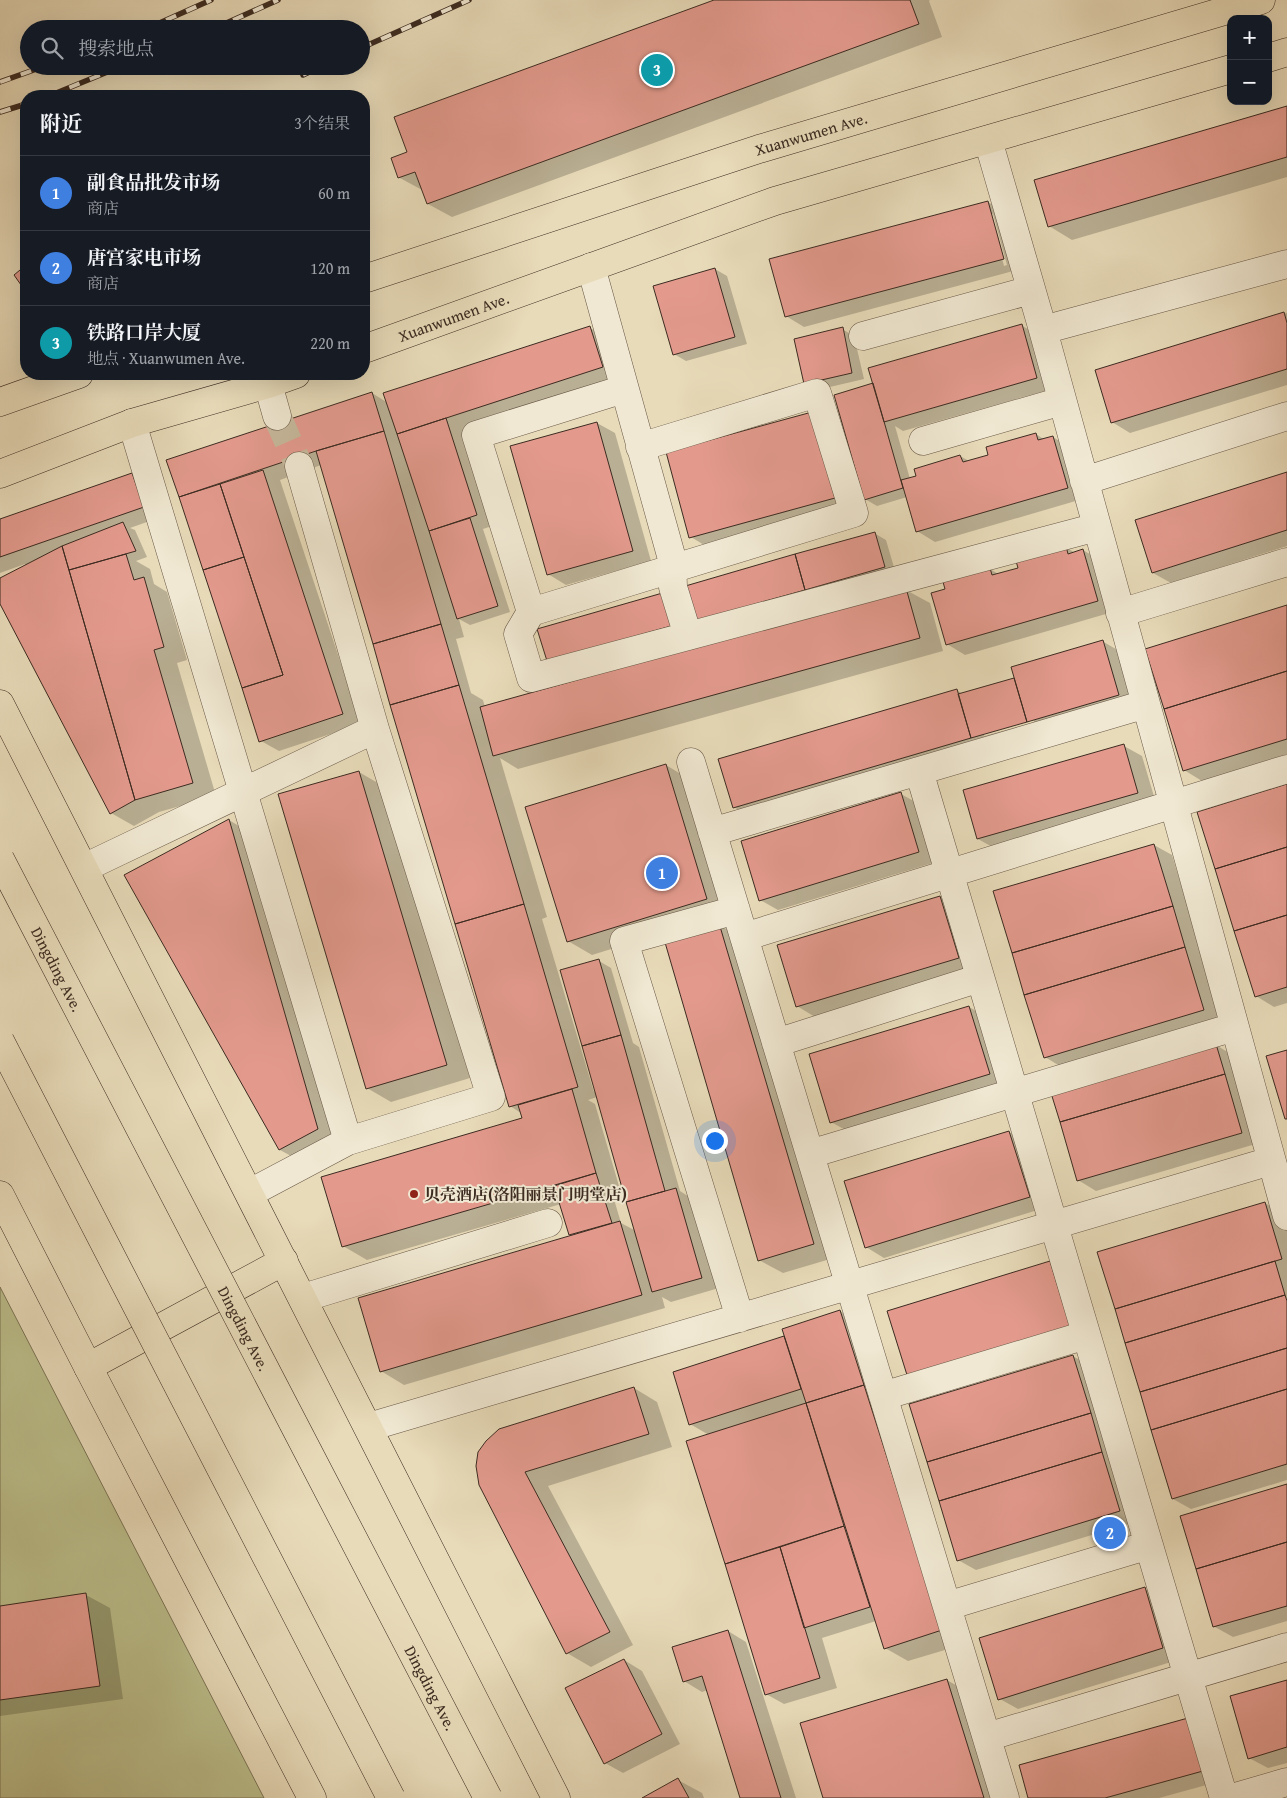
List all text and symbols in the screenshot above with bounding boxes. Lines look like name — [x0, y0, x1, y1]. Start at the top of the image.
map controls — [1227, 15, 1272, 105]
button: + — [1227, 15, 1272, 60]
search box — [20, 20, 370, 75]
icon: search — [38, 34, 66, 62]
text: 搜索地点 — [78, 34, 154, 62]
pin: 3 — [641, 51, 673, 89]
button: − — [1227, 60, 1272, 105]
street label: Xuanwumen Ave. — [752, 106, 870, 162]
text: 附近 — [40, 108, 82, 139]
text: 3个结果 — [294, 111, 350, 135]
text: 副食品批发市场 — [87, 168, 220, 196]
text: 1 — [52, 181, 60, 205]
text: 60 m — [318, 181, 350, 205]
text: 商店 — [87, 196, 119, 220]
text: 唐宫家电市场 — [87, 243, 201, 271]
text: 2 — [52, 256, 60, 280]
text: 120 m — [310, 256, 350, 280]
text: 商店 — [87, 271, 119, 295]
street label: Xuanwumen Ave. — [395, 286, 512, 348]
text: 铁路口岸大厦 — [87, 318, 201, 346]
text: 3 — [52, 331, 60, 355]
text: 220 m — [310, 331, 350, 355]
text: 地点 · Xuanwumen Ave. — [87, 346, 245, 370]
pin: 1 — [646, 854, 678, 892]
street label: Dingding Ave. — [25, 922, 89, 1016]
your location — [702, 1128, 728, 1154]
place label: 贝壳酒店(洛阳丽景门明堂店) — [424, 1182, 627, 1206]
marker: 贝壳酒店(洛阳丽景门明堂店) — [408, 1188, 420, 1200]
street label: Dingding Ave. — [212, 1282, 276, 1375]
pin: 2 — [1094, 1514, 1126, 1552]
street label: Dingding Ave. — [399, 1641, 463, 1734]

